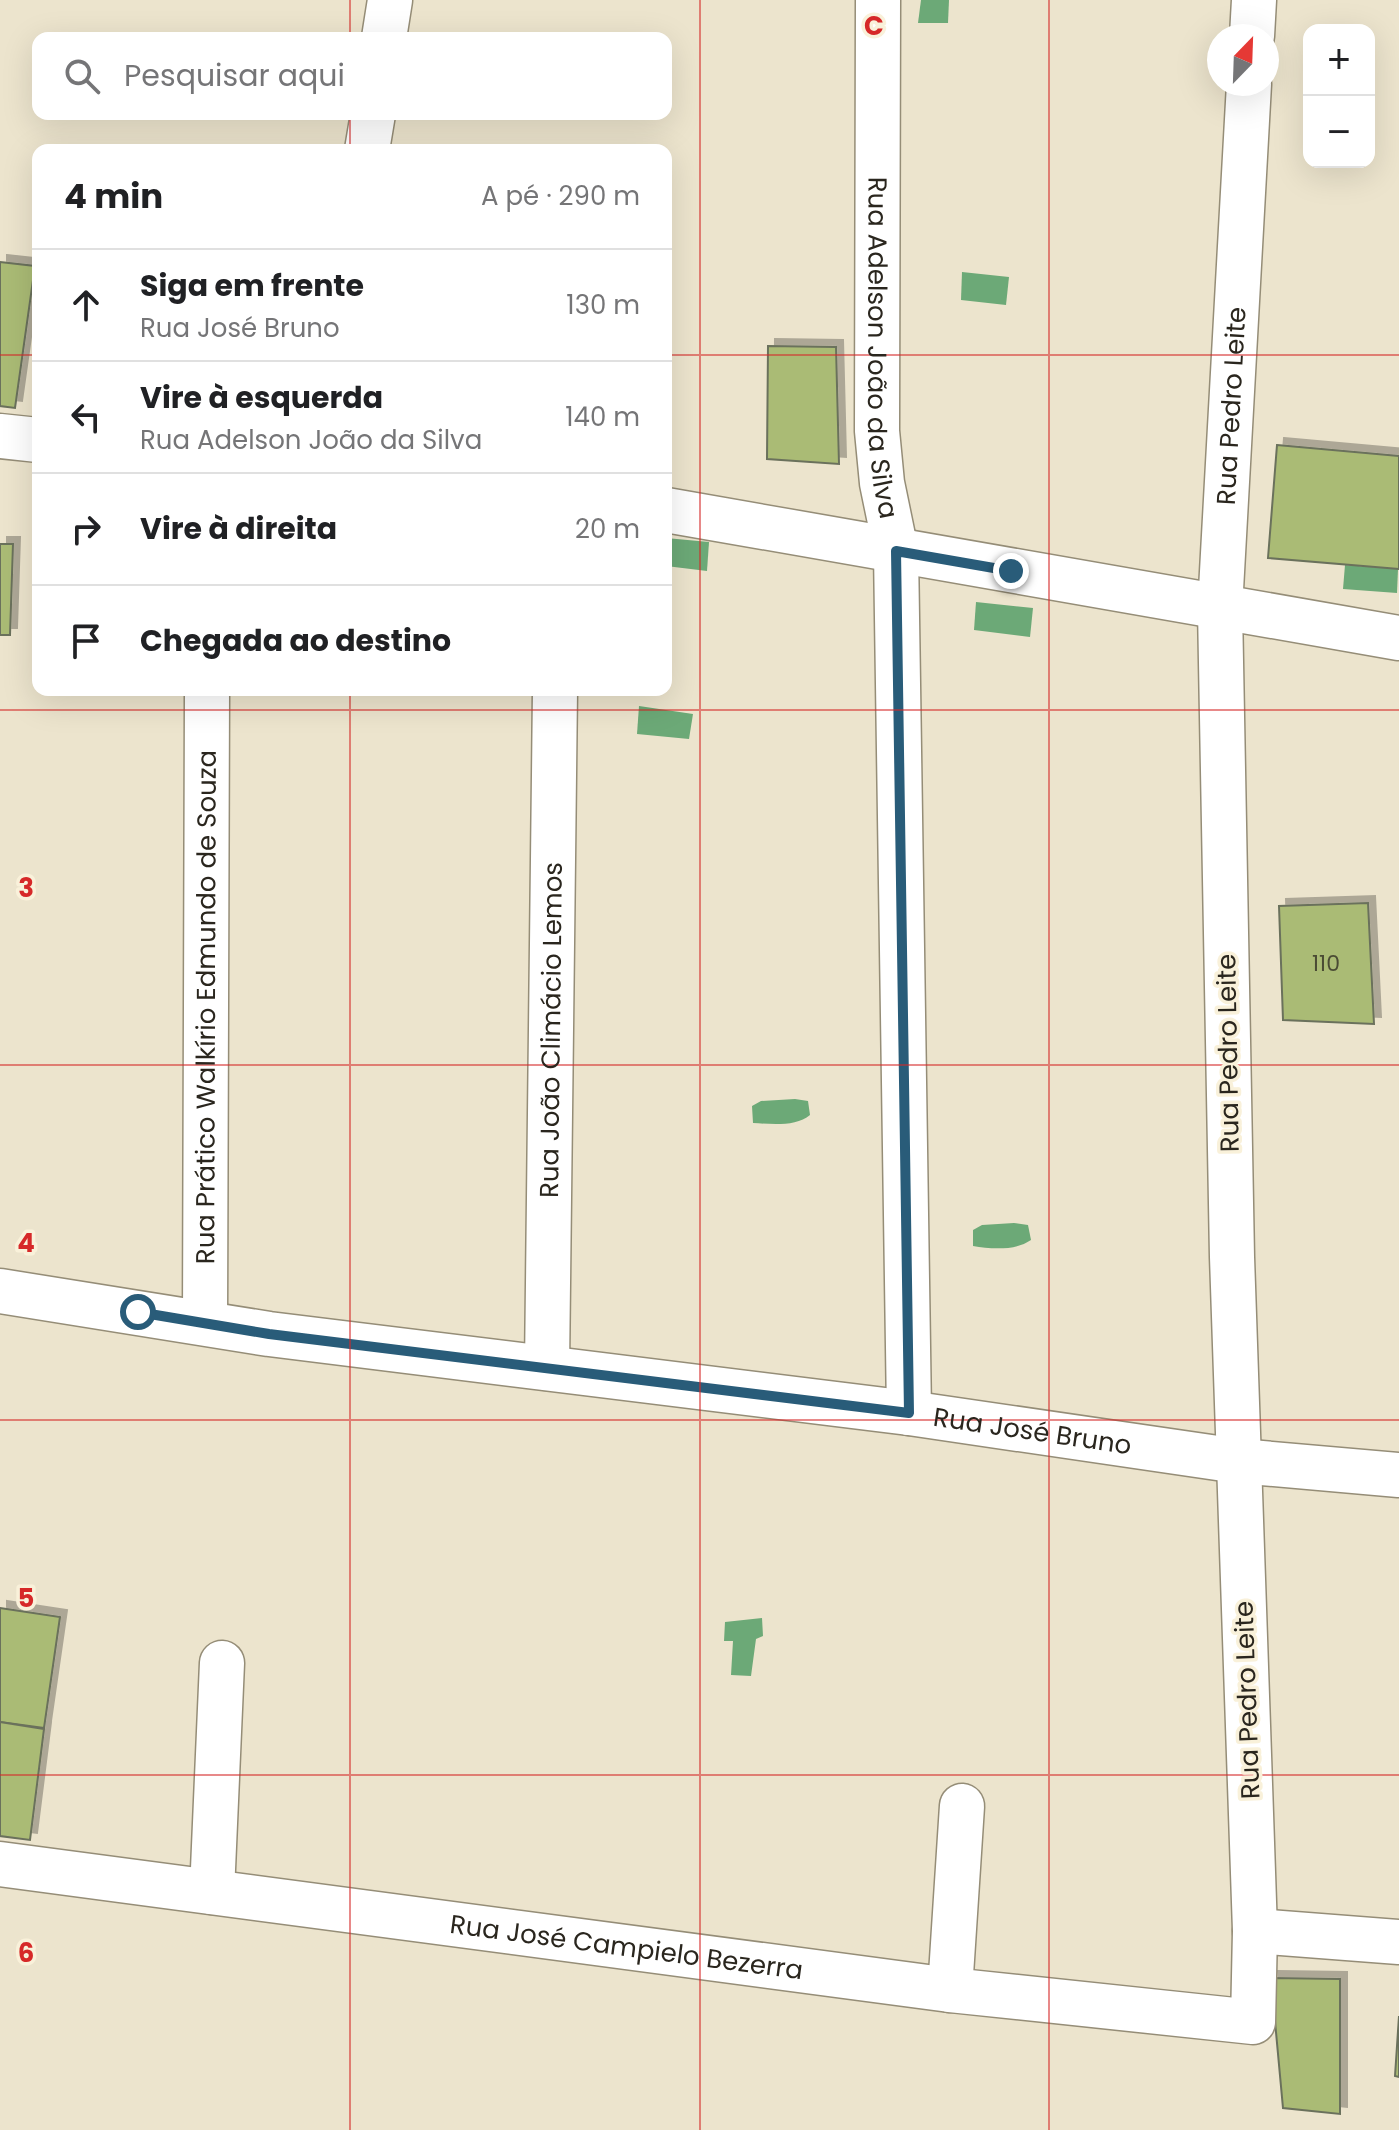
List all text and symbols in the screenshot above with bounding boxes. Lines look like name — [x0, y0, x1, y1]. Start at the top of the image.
text: C — [864, 8, 884, 44]
north arrow — [1207, 24, 1279, 96]
map controls — [1303, 24, 1375, 168]
button: + — [1303, 24, 1375, 96]
search box — [32, 32, 672, 120]
icon: search — [60, 54, 104, 98]
text: Pesquisar aqui — [124, 54, 345, 97]
button: − — [1303, 96, 1375, 168]
text: 4 min — [64, 172, 163, 220]
street label: Rua Adelson João da Silva — [859, 177, 907, 522]
text: A pé · 290 m — [481, 178, 640, 214]
text: Siga em frente — [140, 264, 364, 307]
icon: ahead — [64, 283, 108, 327]
text: 130 m — [566, 287, 640, 323]
street label: Rua Pedro Leite — [1208, 306, 1255, 506]
text: Rua José Bruno — [140, 310, 340, 346]
text: Vire à esquerda — [140, 376, 383, 419]
icon: left — [64, 395, 108, 439]
text: 140 m — [565, 399, 640, 435]
text: Rua Adelson João da Silva — [140, 422, 482, 458]
icon: right — [64, 507, 108, 551]
text: Vire à direita — [140, 507, 337, 550]
text: 20 m — [575, 511, 640, 547]
route end — [993, 553, 1029, 589]
icon: arrive — [64, 619, 108, 663]
text: Chegada ao destino — [140, 619, 451, 662]
street label: Rua Prático Walkírio Edmundo de Souza — [187, 750, 225, 1264]
street label: Rua João Climácio Lemos — [531, 862, 571, 1198]
text: 3 — [18, 870, 34, 906]
house number: 110 — [1312, 948, 1340, 979]
street label: Rua Pedro Leite — [1208, 954, 1248, 1152]
text: 4 — [17, 1225, 35, 1261]
route start — [120, 1294, 156, 1330]
street label: Rua José Bruno — [931, 1399, 1134, 1463]
text: 5 — [18, 1580, 34, 1616]
street label: Rua Pedro Leite — [1226, 1600, 1268, 1800]
street label: Rua José Campielo Bezerra — [448, 1906, 805, 1988]
text: 6 — [18, 1935, 34, 1971]

